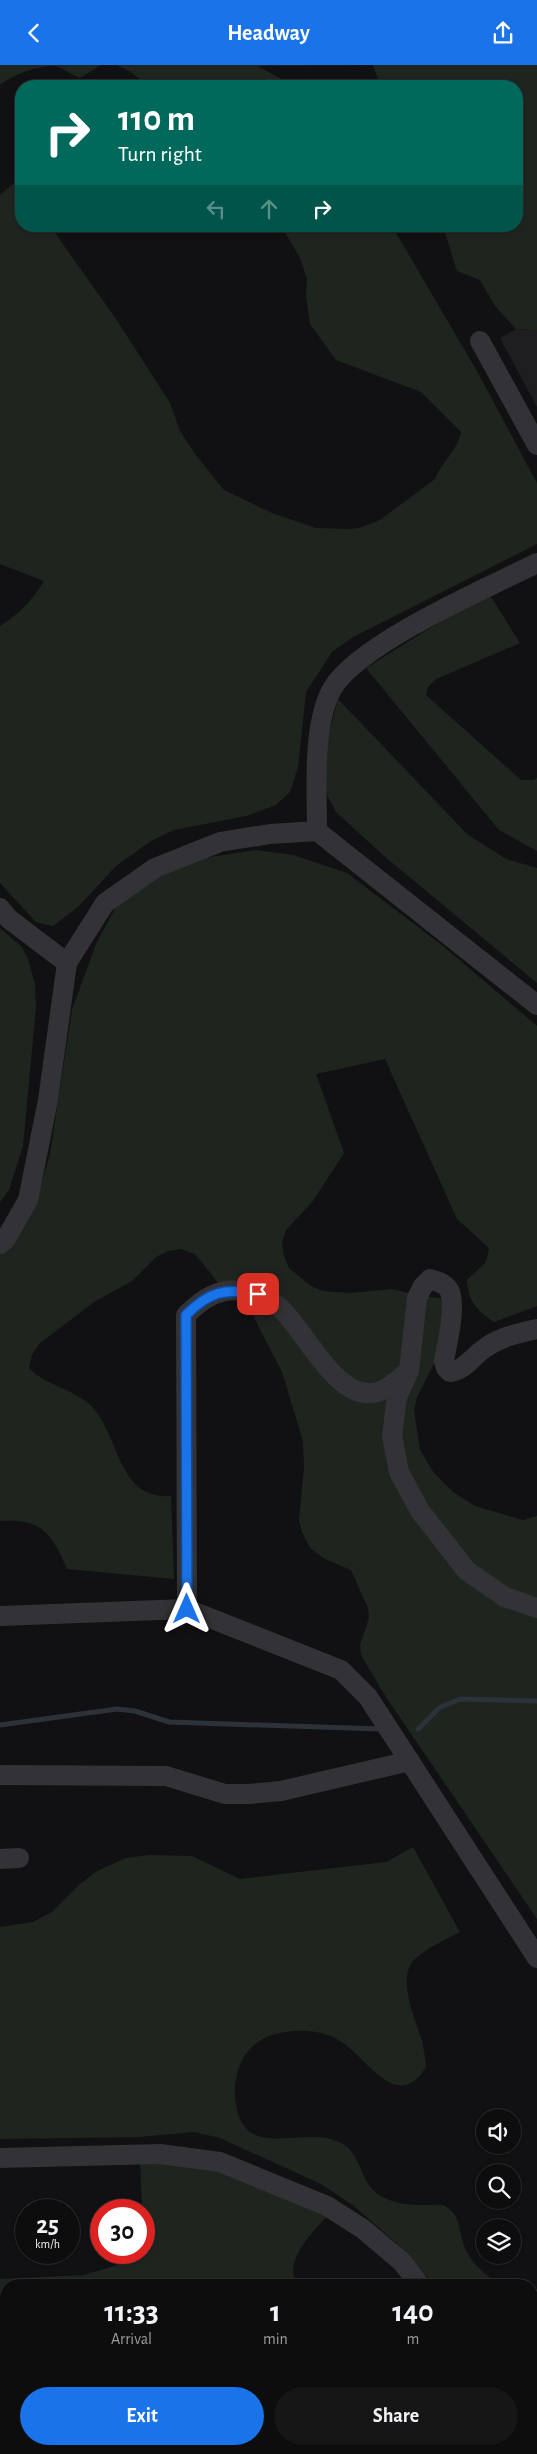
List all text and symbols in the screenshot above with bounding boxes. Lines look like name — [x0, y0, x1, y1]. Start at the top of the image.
icon: back — [20, 19, 48, 47]
icon: share — [489, 19, 517, 47]
text: Headway — [227, 22, 310, 44]
icon: right — [35, 100, 100, 165]
text: 110 m — [118, 102, 195, 137]
text: Turn right — [118, 143, 202, 165]
icon: left — [202, 195, 230, 223]
icon: ahead — [255, 195, 283, 223]
icon: right — [308, 195, 336, 223]
pin — [237, 1273, 279, 1315]
icon: arrive — [244, 1280, 272, 1308]
position arrow — [160, 1582, 212, 1634]
map controls — [476, 2109, 521, 2264]
button: sound — [476, 2109, 521, 2154]
button: search — [476, 2164, 521, 2209]
speed limit sign: 30 — [90, 2199, 155, 2264]
text: 25 — [36, 2213, 59, 2238]
button: layers — [476, 2219, 521, 2264]
text: km/h — [35, 2238, 60, 2250]
text: 11:33 — [104, 2297, 159, 2327]
text: 1 — [270, 2297, 281, 2327]
text: 140 — [392, 2297, 434, 2327]
text: Arrival — [111, 2331, 152, 2347]
text: min — [263, 2331, 288, 2347]
text: m — [407, 2331, 419, 2347]
button: Exit — [20, 2387, 264, 2445]
button: Share — [274, 2387, 518, 2445]

